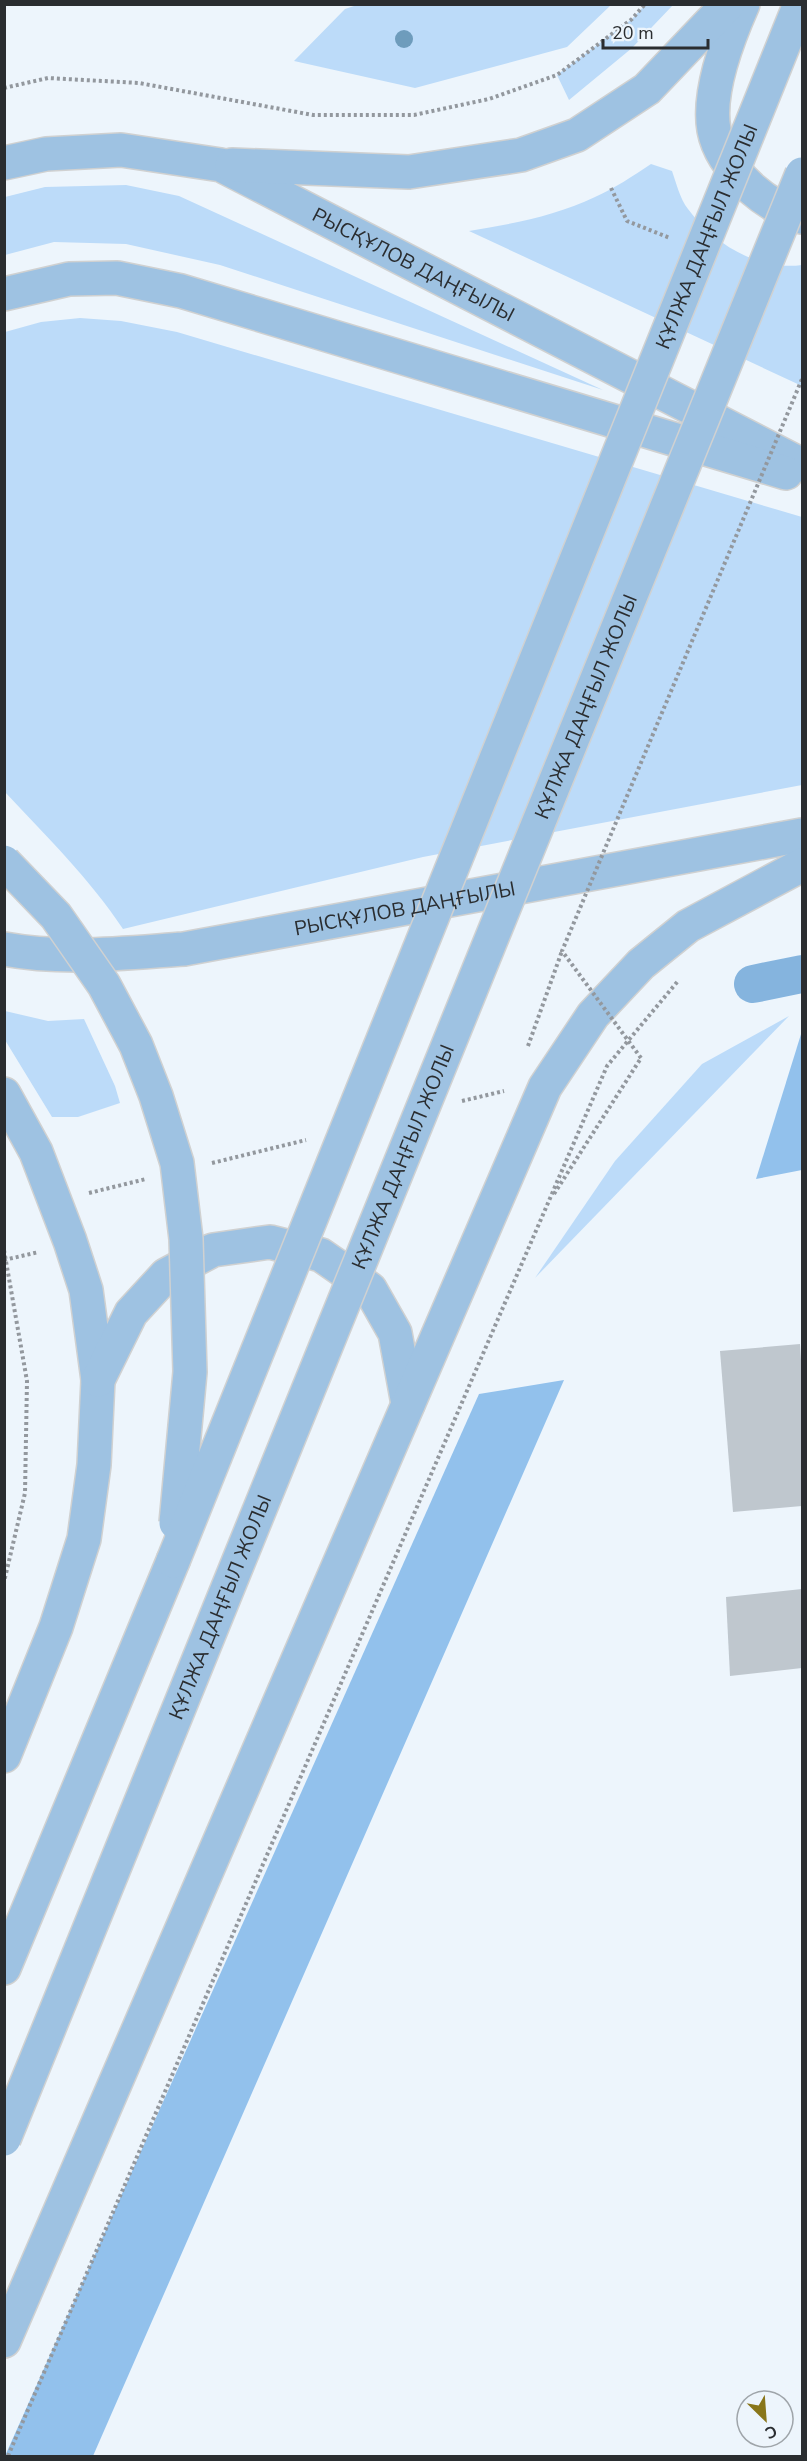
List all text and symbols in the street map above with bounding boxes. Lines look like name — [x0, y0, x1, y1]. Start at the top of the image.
scale bar — [603, 12, 708, 50]
text: 20 m — [612, 21, 654, 45]
street label: ҚҰЛЖА ДАҢҒЫЛ ЖОЛЫ — [649, 120, 764, 353]
street label: РЫСҚҰЛОВ ДАҢҒЫЛЫ — [308, 202, 519, 328]
street label: ҚҰЛЖА ДАҢҒЫЛ ЖОЛЫ — [528, 590, 644, 823]
street label: РЫСҚҰЛОВ ДАҢҒЫЛЫ — [292, 875, 518, 942]
street label: ҚҰЛЖА ДАҢҒЫЛ ЖОЛЫ — [346, 1041, 461, 1273]
street label: ҚҰЛЖА ДАҢҒЫЛ ЖОЛЫ — [163, 1491, 278, 1724]
north arrow — [735, 2389, 795, 2449]
text: С — [761, 2419, 780, 2444]

